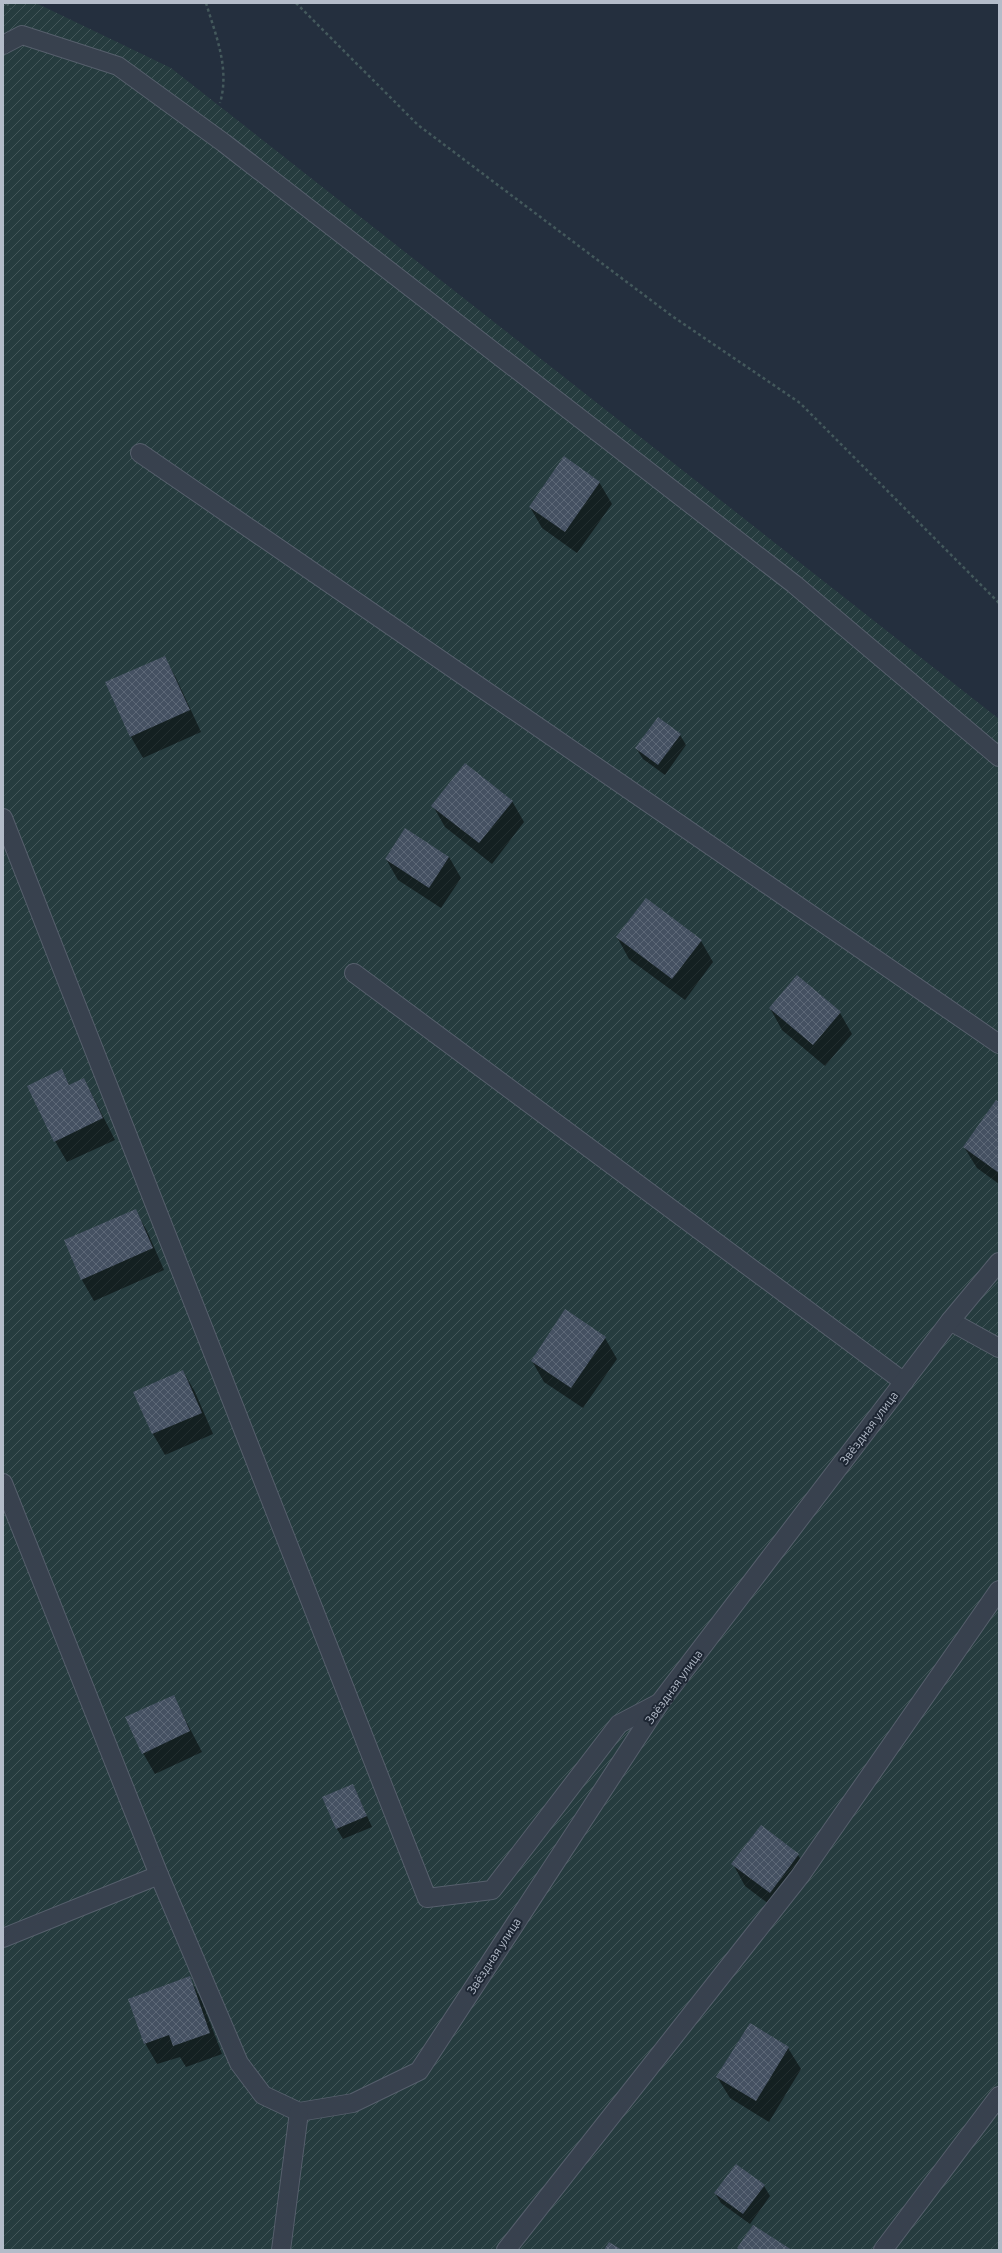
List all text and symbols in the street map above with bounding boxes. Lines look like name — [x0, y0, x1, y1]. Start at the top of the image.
street label: Звёздная улица — [837, 1389, 900, 1467]
street label: Звёздная улица — [642, 1647, 705, 1726]
street label: Звёздная улица — [464, 1915, 523, 1996]

